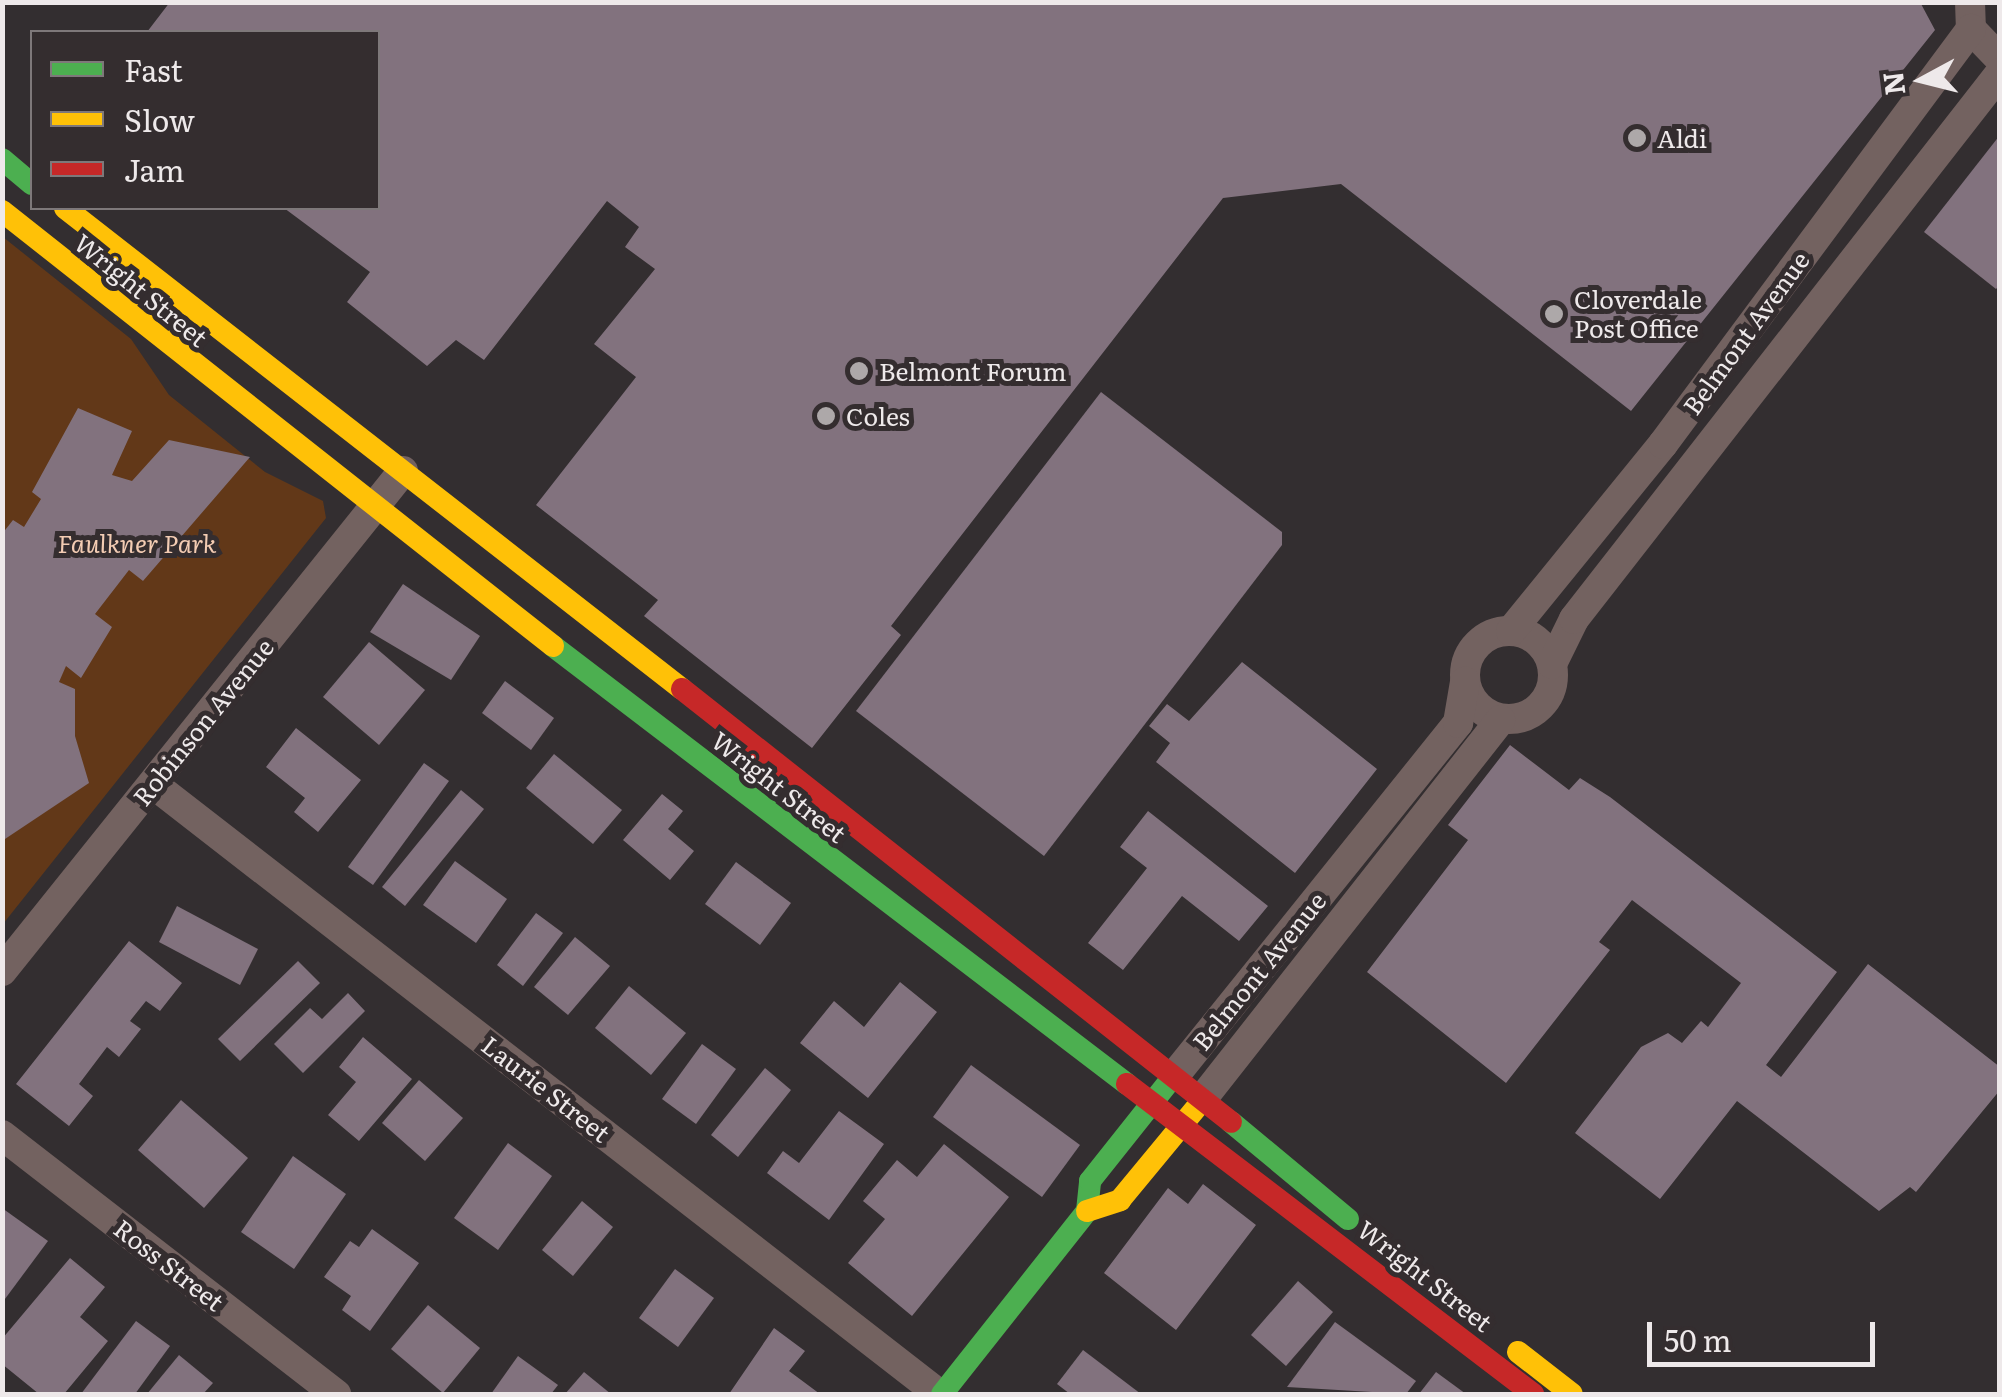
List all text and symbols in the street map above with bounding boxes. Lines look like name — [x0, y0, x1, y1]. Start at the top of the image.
legend — [30, 30, 380, 210]
north arrow — [1872, 30, 1972, 130]
text: Fast — [124, 47, 183, 91]
text: N — [1870, 69, 1914, 98]
text: Slow — [124, 97, 195, 141]
place label: Aldi — [1657, 123, 1707, 153]
marker: Aldi — [1626, 127, 1648, 149]
text: Jam — [124, 147, 184, 191]
street label: Wright Street — [68, 227, 214, 353]
street label: Belmont Avenue — [1677, 245, 1815, 421]
place label: Cloverdale Post Office — [1574, 285, 1702, 344]
marker: Cloverdale Post Office — [1543, 303, 1565, 325]
place label: Belmont Forum — [879, 356, 1066, 386]
marker: Belmont Forum — [848, 360, 870, 382]
place label: Coles — [846, 401, 910, 431]
marker: Coles — [815, 405, 837, 427]
park label: Faulkner Park — [58, 528, 216, 558]
street label: Robinson Avenue — [126, 632, 280, 812]
street label: Wright Street — [706, 725, 852, 849]
street label: Belmont Avenue — [1186, 886, 1332, 1056]
street label: Laurie Street — [476, 1030, 616, 1148]
street label: Ross Street — [108, 1213, 230, 1317]
street label: Wright Street — [1352, 1214, 1498, 1338]
scale bar — [1652, 1302, 1880, 1364]
text: 50 m — [1664, 1317, 1732, 1361]

